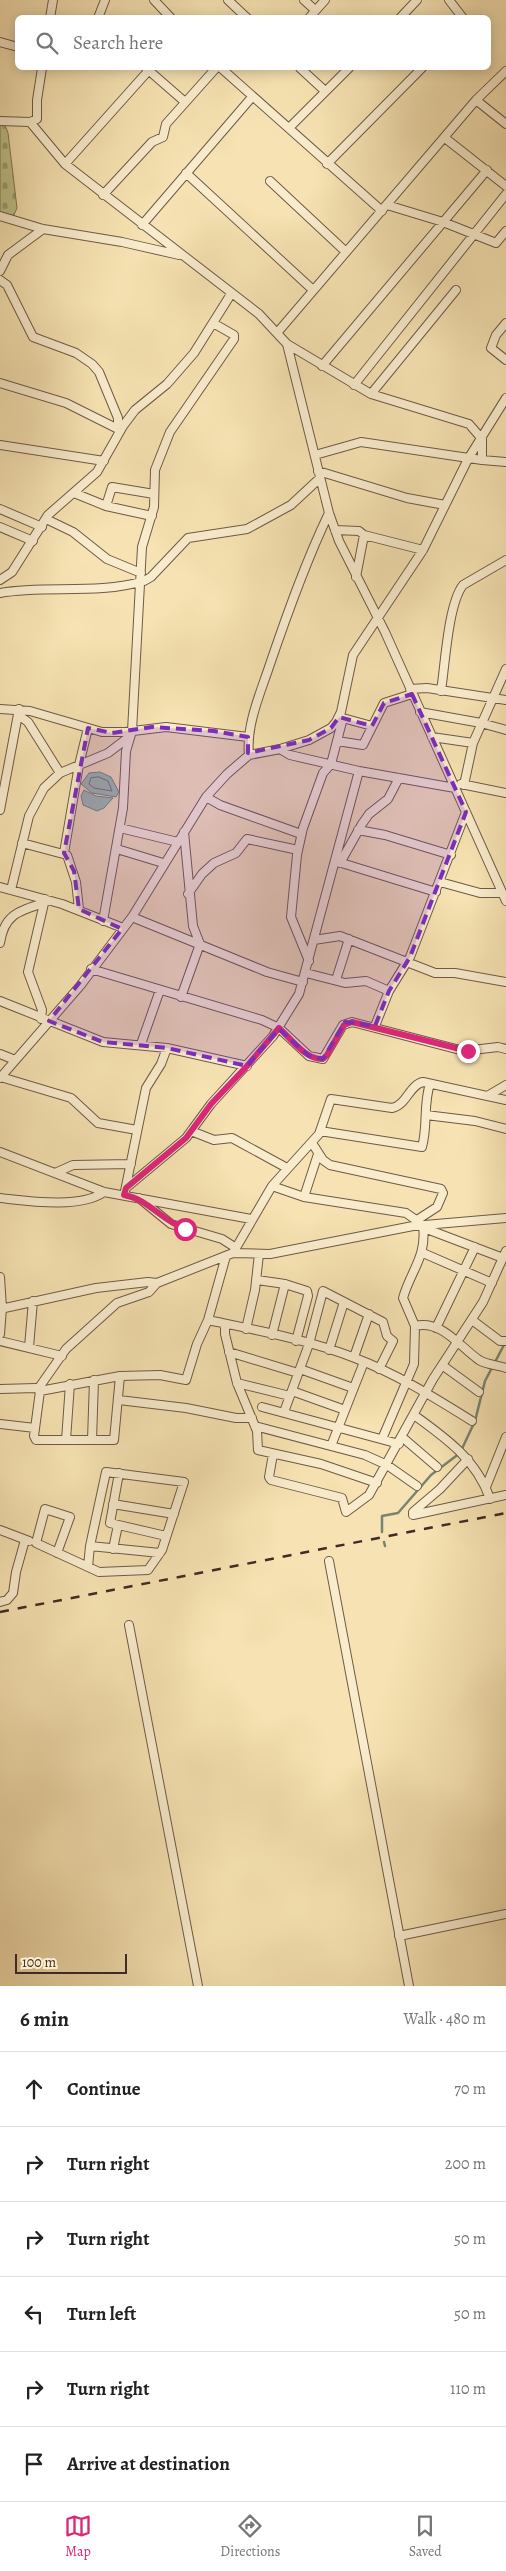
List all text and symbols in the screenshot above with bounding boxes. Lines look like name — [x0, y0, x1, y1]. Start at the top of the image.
search box — [15, 15, 491, 70]
icon: search — [33, 29, 61, 57]
text: Search here — [73, 30, 163, 56]
route end — [457, 1040, 480, 1063]
route start — [174, 1218, 197, 1241]
scale bar — [15, 1951, 128, 1974]
text: 100 m — [22, 1953, 56, 1972]
text: 6 min — [20, 2005, 69, 2033]
text: Walk · 480 m — [404, 2008, 486, 2030]
icon: ahead — [20, 2075, 48, 2103]
text: Continue — [67, 2076, 141, 2102]
text: 70 m — [454, 2078, 486, 2100]
icon: right — [20, 2150, 48, 2178]
text: Turn right — [67, 2151, 149, 2177]
text: 200 m — [445, 2153, 486, 2175]
icon: right — [20, 2225, 48, 2253]
text: Turn right — [67, 2226, 149, 2252]
text: 50 m — [454, 2228, 486, 2250]
icon: left — [20, 2300, 48, 2328]
text: Turn left — [67, 2301, 136, 2327]
text: 50 m — [454, 2303, 486, 2325]
icon: right — [20, 2375, 48, 2403]
text: Turn right — [67, 2376, 149, 2402]
text: 110 m — [450, 2378, 486, 2400]
icon: arrive — [20, 2450, 48, 2478]
text: Arrive at destination — [67, 2451, 230, 2477]
tab: Map — [64, 2512, 92, 2561]
tab: Directions — [220, 2512, 280, 2561]
tab: Saved — [409, 2512, 442, 2561]

